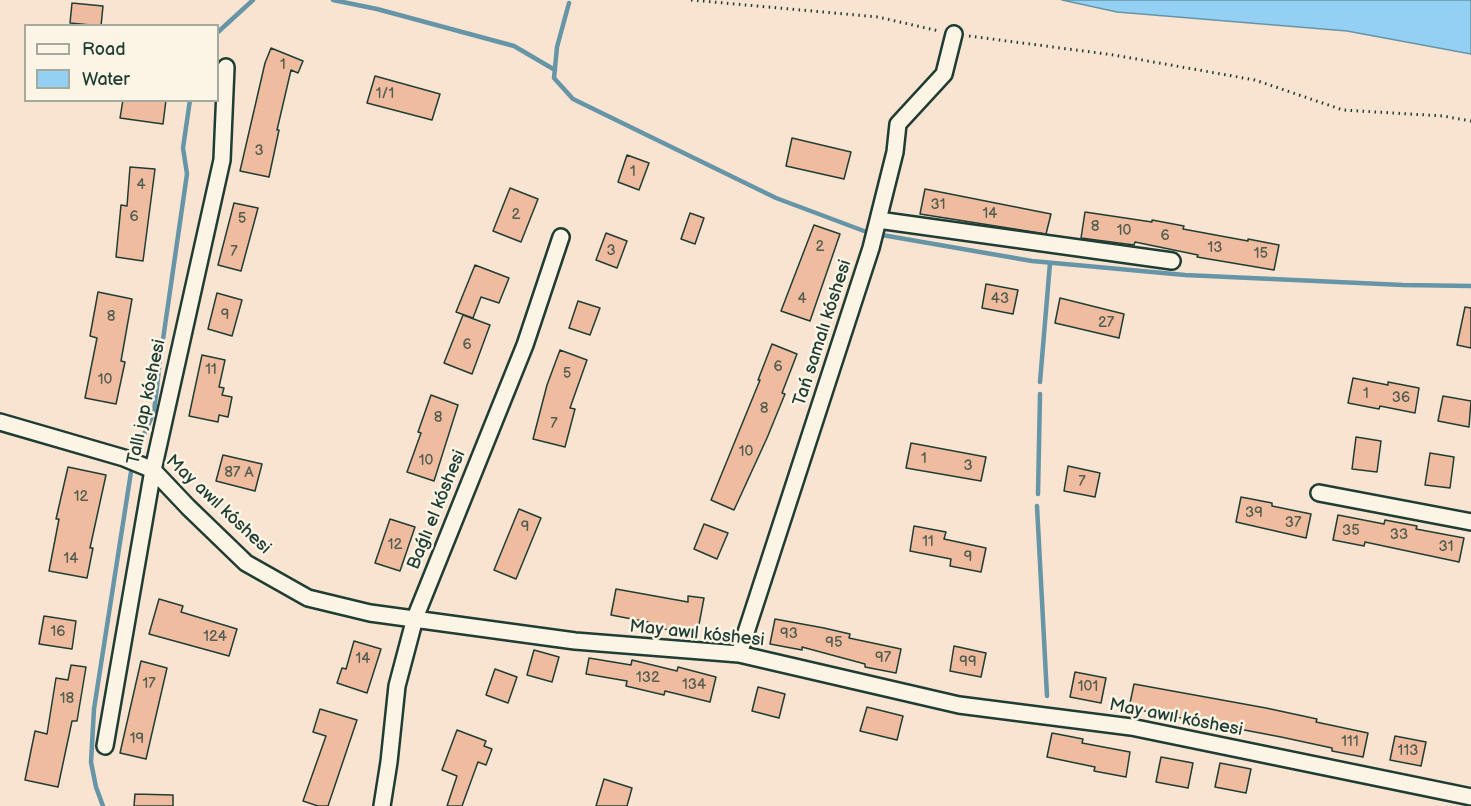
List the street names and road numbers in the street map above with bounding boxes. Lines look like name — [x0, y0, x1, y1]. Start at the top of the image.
street label: Tań samalı kóshesi — [789, 257, 857, 409]
street label: Tallı jap kóshesi — [123, 337, 171, 467]
street label: Baǵlı el kóshesi — [403, 447, 471, 573]
street label: May awıl kóshesi — [161, 451, 275, 559]
street label: May awıl kóshesi — [628, 616, 766, 652]
street label: May awıl kóshesi — [1107, 694, 1245, 742]

